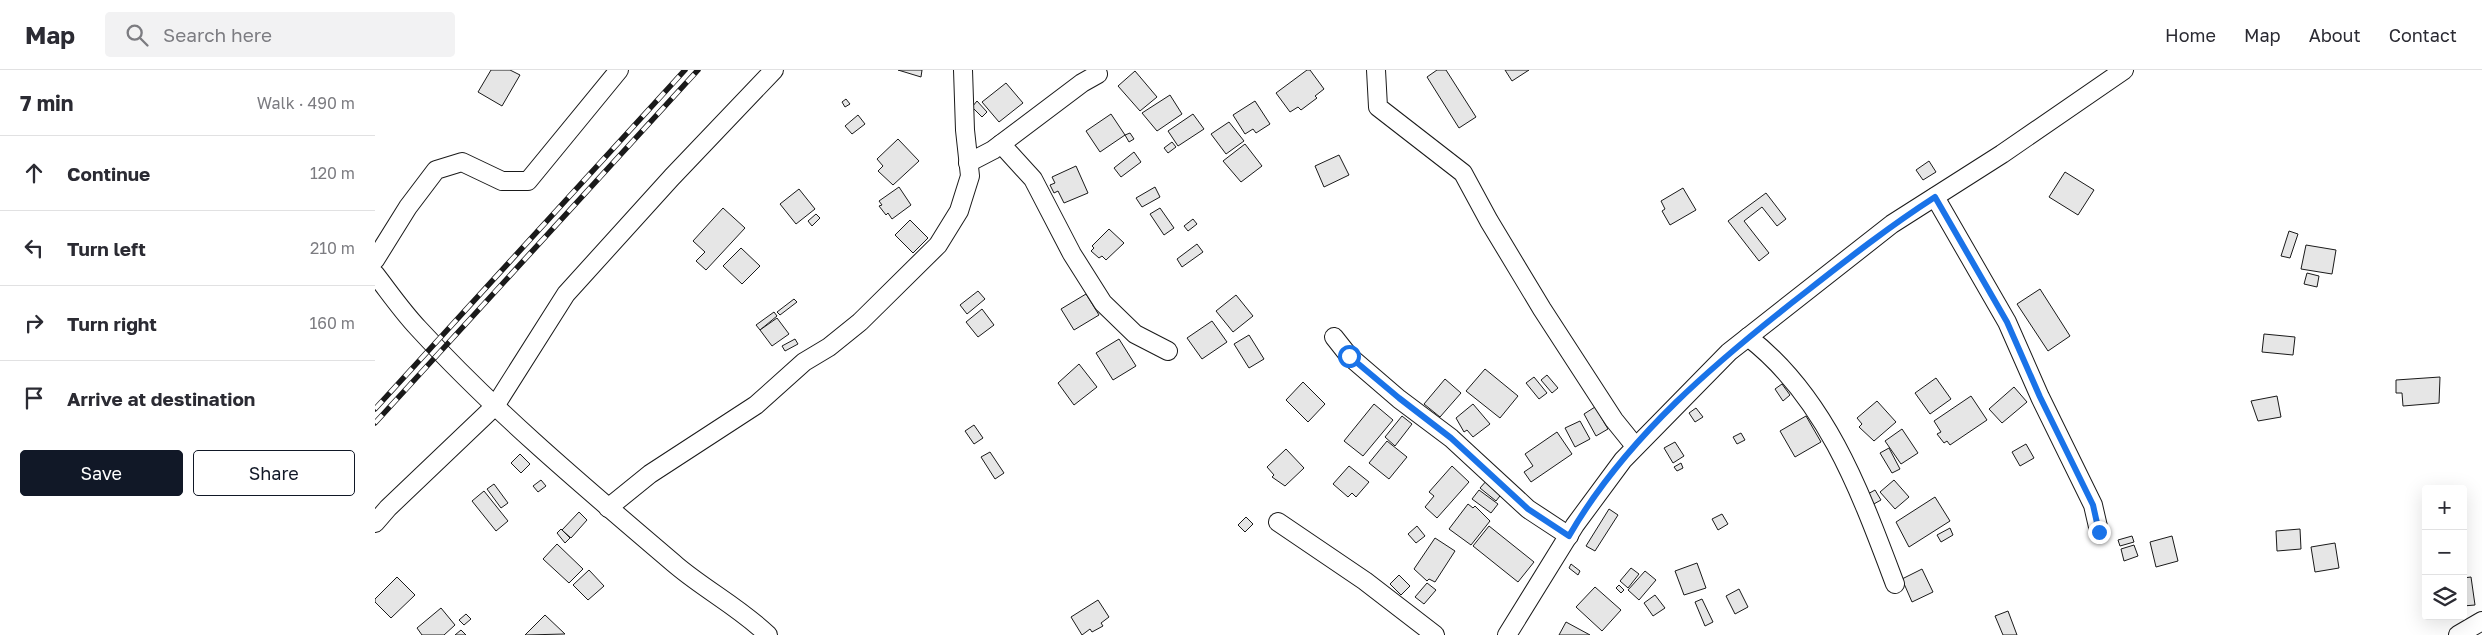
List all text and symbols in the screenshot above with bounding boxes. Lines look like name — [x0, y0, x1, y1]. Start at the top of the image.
search box — [105, 12, 455, 57]
text: Map — [25, 20, 75, 49]
icon: search — [123, 21, 151, 49]
text: Search here — [163, 23, 272, 46]
text: Home — [2165, 24, 2216, 46]
text: Map — [2244, 24, 2281, 46]
text: About — [2309, 24, 2361, 46]
text: Contact — [2389, 24, 2457, 46]
text: 7 min — [20, 90, 74, 116]
text: Walk · 490 m — [257, 93, 355, 113]
icon: ahead — [20, 159, 48, 187]
text: Continue — [67, 162, 150, 185]
text: 120 m — [310, 163, 355, 183]
icon: left — [20, 234, 48, 262]
text: Turn left — [67, 237, 146, 260]
text: 210 m — [310, 238, 355, 258]
icon: right — [20, 309, 48, 337]
text: Turn right — [67, 312, 157, 335]
text: 160 m — [309, 313, 355, 333]
route start — [1338, 345, 1361, 368]
icon: arrive — [20, 384, 48, 412]
text: Arrive at destination — [67, 387, 255, 410]
button: Save — [20, 450, 183, 496]
button: Share — [193, 450, 355, 496]
map controls — [2422, 485, 2467, 620]
button: + — [2422, 485, 2467, 530]
route end — [2088, 521, 2111, 544]
button: − — [2422, 530, 2467, 575]
button: layers — [2422, 575, 2467, 620]

